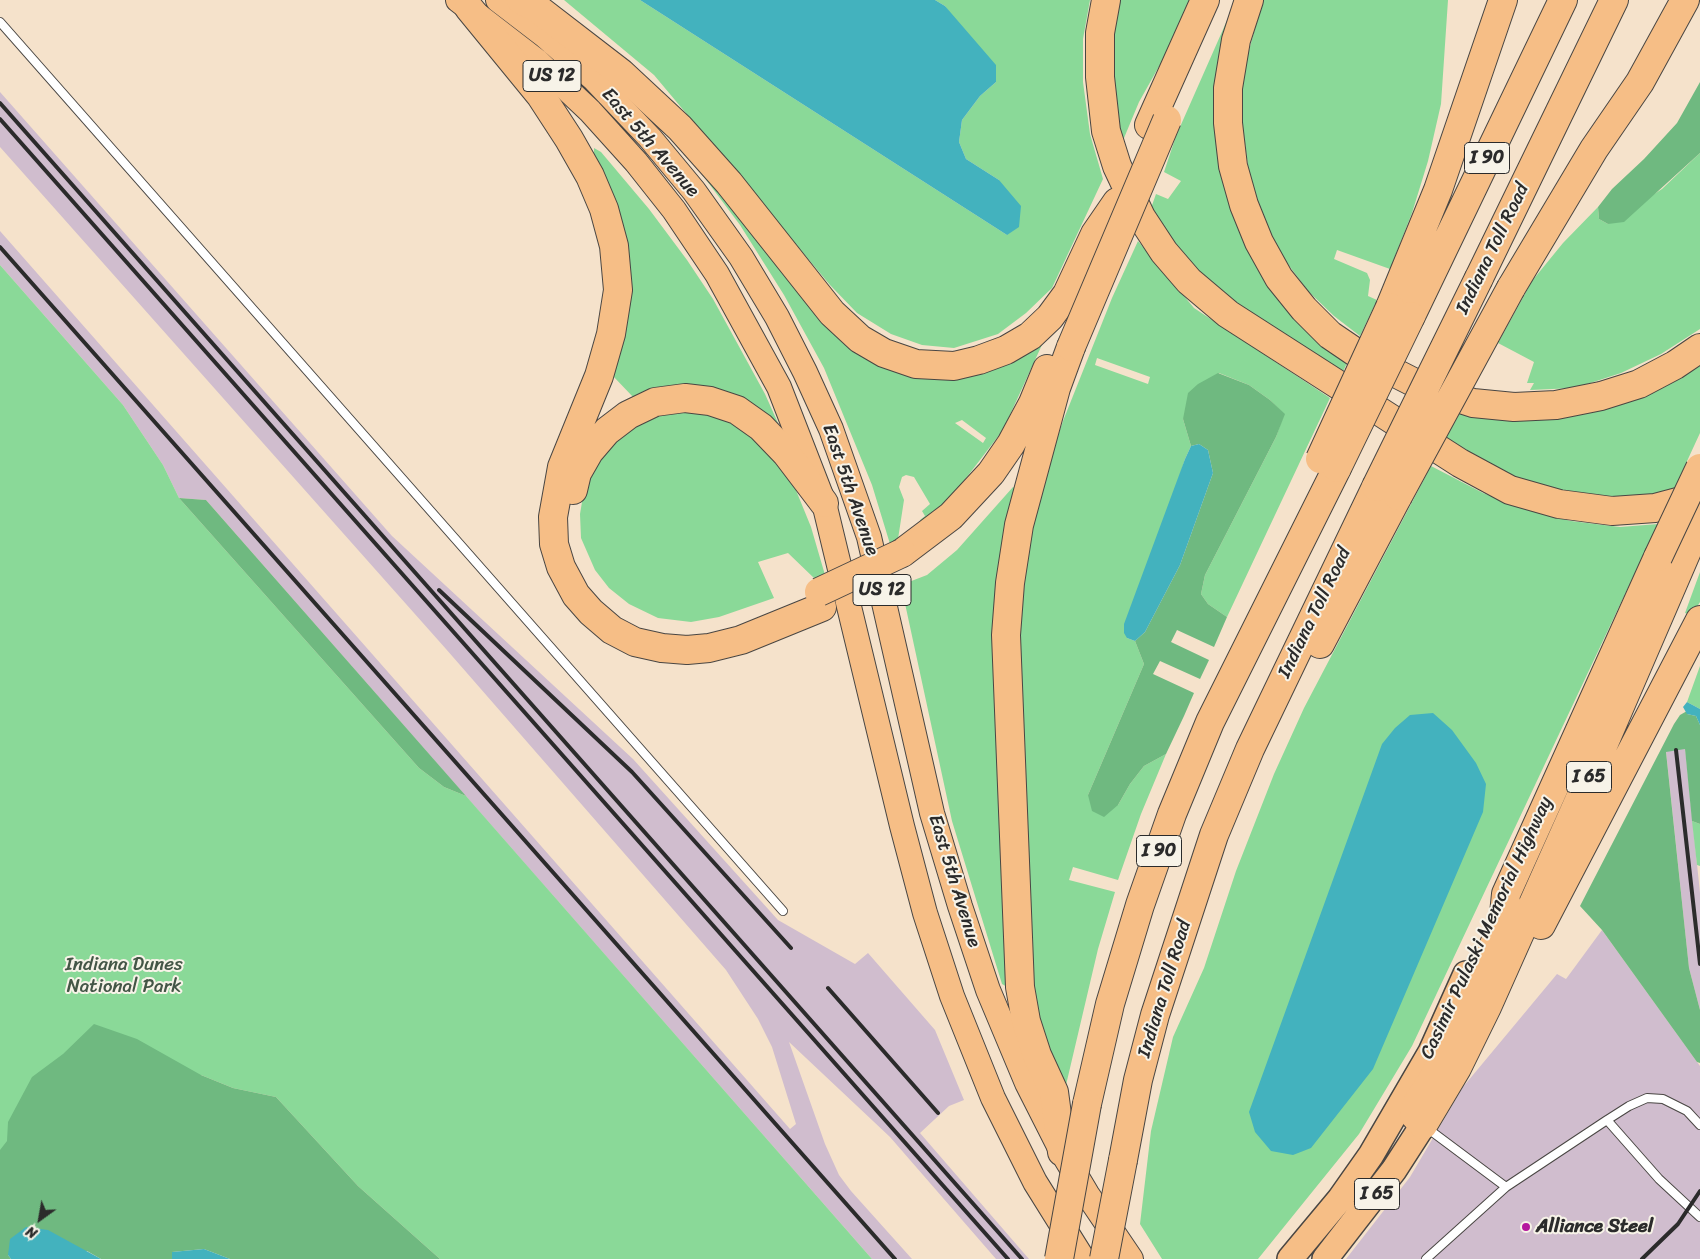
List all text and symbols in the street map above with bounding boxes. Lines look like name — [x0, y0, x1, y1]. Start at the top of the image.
road number: US 12 — [523, 60, 581, 92]
street label: East 5th Avenue — [596, 84, 704, 202]
road number: I 90 — [1464, 142, 1510, 174]
street label: Indiana Toll Road — [1452, 180, 1534, 318]
street label: East 5th Avenue — [817, 421, 883, 559]
street label: Indiana Toll Road — [1274, 544, 1356, 682]
road number: US 12 — [853, 574, 911, 606]
road number: I 65 — [1566, 762, 1612, 792]
street label: Casimir Pulaski Memorial Highway — [1416, 793, 1558, 1063]
street label: East 5th Avenue — [923, 812, 985, 950]
road number: I 90 — [1136, 836, 1182, 866]
street label: Indiana Toll Road — [1133, 918, 1197, 1060]
park label: Indiana Dunes National Park — [65, 954, 183, 998]
road number: I 65 — [1354, 1178, 1400, 1210]
north arrow — [15, 1194, 65, 1244]
place label: Alliance Steel — [1536, 1216, 1653, 1238]
text: N — [21, 1219, 43, 1245]
marker: Alliance Steel — [1520, 1221, 1532, 1233]

